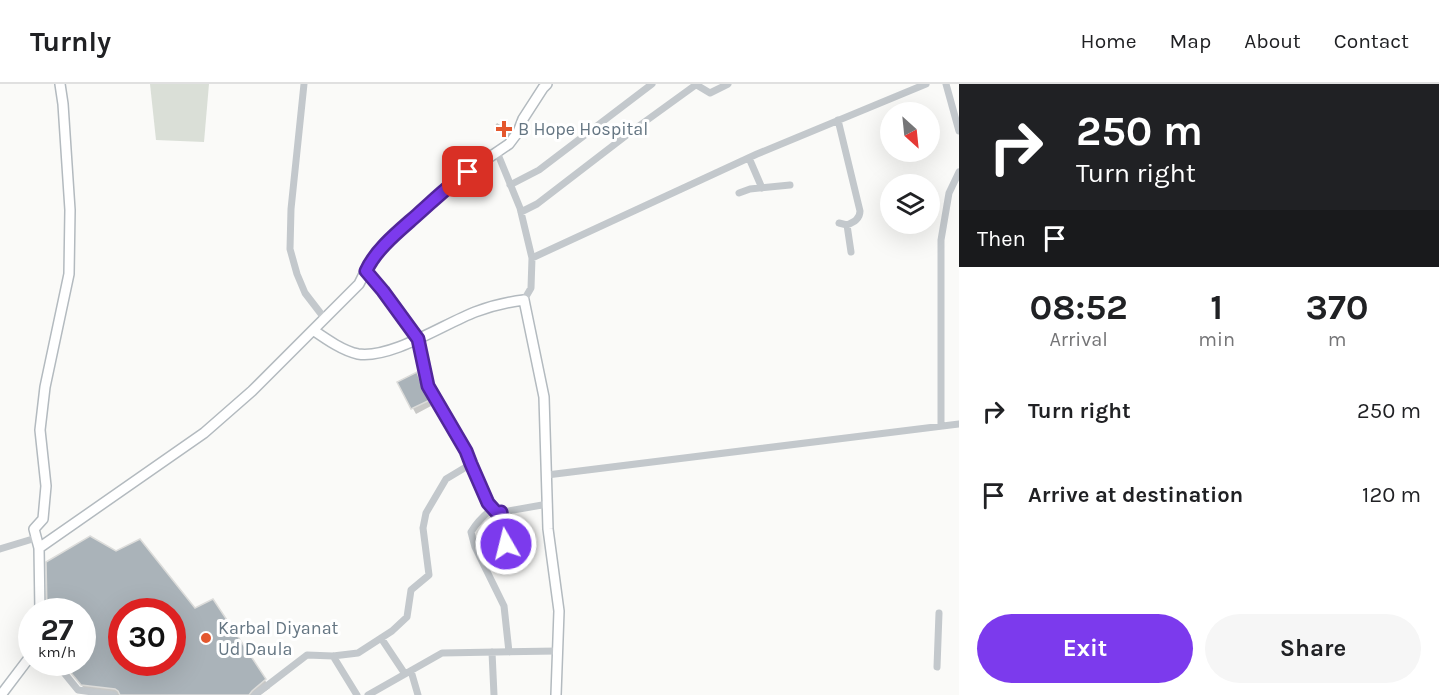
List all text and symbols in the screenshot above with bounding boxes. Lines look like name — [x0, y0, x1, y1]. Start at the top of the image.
text: Turnly — [30, 25, 111, 58]
text: Home — [1081, 29, 1137, 53]
text: Map — [1170, 29, 1211, 53]
text: About — [1244, 29, 1301, 53]
text: Contact — [1334, 29, 1409, 53]
north arrow — [880, 102, 940, 162]
map controls — [880, 102, 940, 234]
text: 250 m — [1076, 106, 1203, 156]
icon: right — [977, 108, 1055, 186]
place label: B Hope Hospital — [518, 118, 648, 140]
marker: B Hope Hospital — [495, 120, 513, 138]
pin — [442, 146, 493, 197]
icon: arrive — [451, 155, 484, 188]
text: Turn right — [1076, 157, 1196, 189]
button: layers — [880, 174, 940, 234]
icon: arrive — [1038, 222, 1071, 255]
text: Then — [977, 226, 1026, 252]
text: 08:52 — [1029, 286, 1128, 328]
text: 1 — [1210, 286, 1223, 328]
text: 370 — [1306, 286, 1369, 328]
text: Arrival — [1049, 328, 1108, 351]
text: min — [1198, 328, 1235, 351]
text: m — [1328, 328, 1346, 351]
icon: right — [977, 395, 1010, 428]
text: Turn right — [1028, 398, 1131, 424]
text: 250 m — [1357, 398, 1421, 424]
icon: arrive — [977, 479, 1010, 512]
text: Arrive at destination — [1028, 482, 1243, 508]
text: 120 m — [1362, 482, 1421, 508]
position arrow — [474, 512, 538, 576]
speed limit sign: 30 — [108, 598, 186, 676]
text: 27 — [40, 612, 74, 648]
button: Exit — [977, 614, 1193, 683]
button: Share — [1205, 614, 1421, 683]
place label: Karbal Diyanat Ud Daula — [218, 617, 339, 660]
marker: Karbal Diyanat Ud Daula — [199, 631, 213, 645]
text: km/h — [38, 643, 76, 661]

